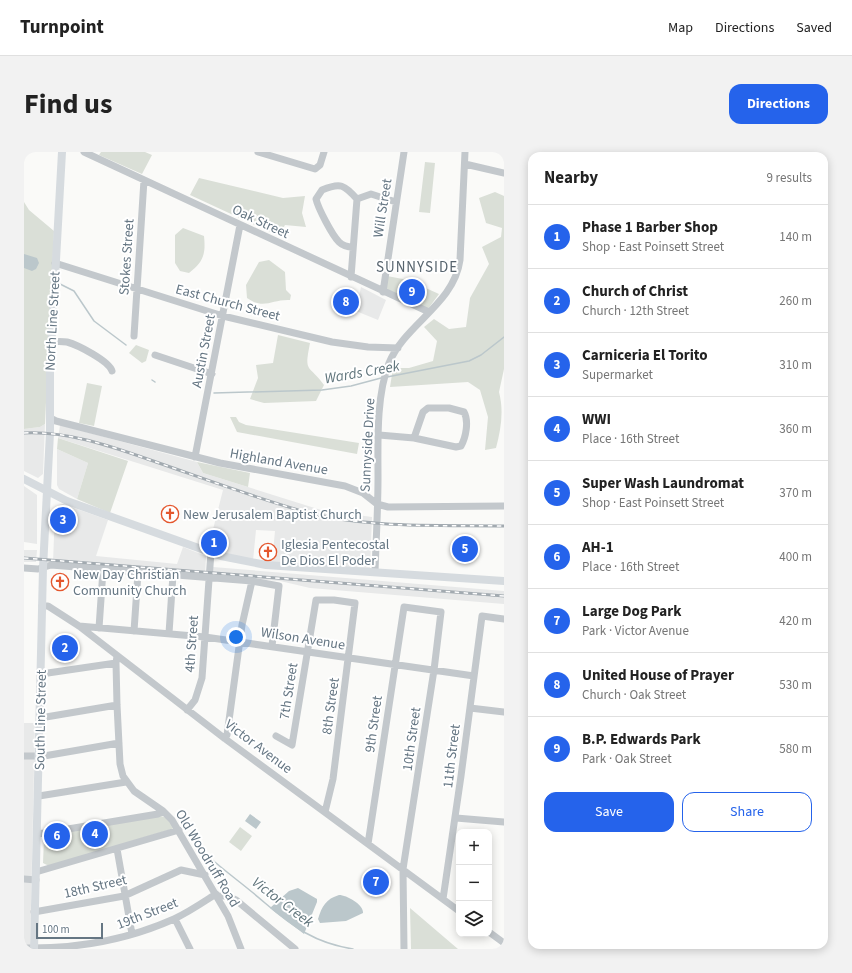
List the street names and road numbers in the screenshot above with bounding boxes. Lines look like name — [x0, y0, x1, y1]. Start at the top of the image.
street label: Will Street — [368, 177, 398, 239]
street label: Oak Street — [229, 200, 293, 244]
street label: Stokes Street — [114, 218, 140, 296]
street label: North Line Street — [40, 271, 66, 371]
street label: East Church Street — [173, 279, 282, 327]
street label: Austin Street — [187, 312, 221, 390]
street label: Sunnyside Drive — [356, 397, 380, 493]
street label: Highland Avenue — [228, 444, 329, 480]
street label: 4th Street — [180, 615, 204, 673]
street label: Wilson Avenue — [259, 622, 346, 656]
street label: 7th Street — [275, 661, 303, 721]
street label: South Line Street — [30, 669, 52, 770]
street label: 8th Street — [317, 676, 345, 736]
street label: 9th Street — [360, 694, 388, 754]
street label: 10th Street — [398, 706, 426, 772]
street label: Victor Avenue — [220, 715, 296, 779]
street label: 11th Street — [438, 723, 466, 789]
street label: Old Woodruff Road — [170, 806, 244, 911]
street label: 18th Street — [62, 870, 129, 904]
street label: 19th Street — [114, 893, 181, 935]

